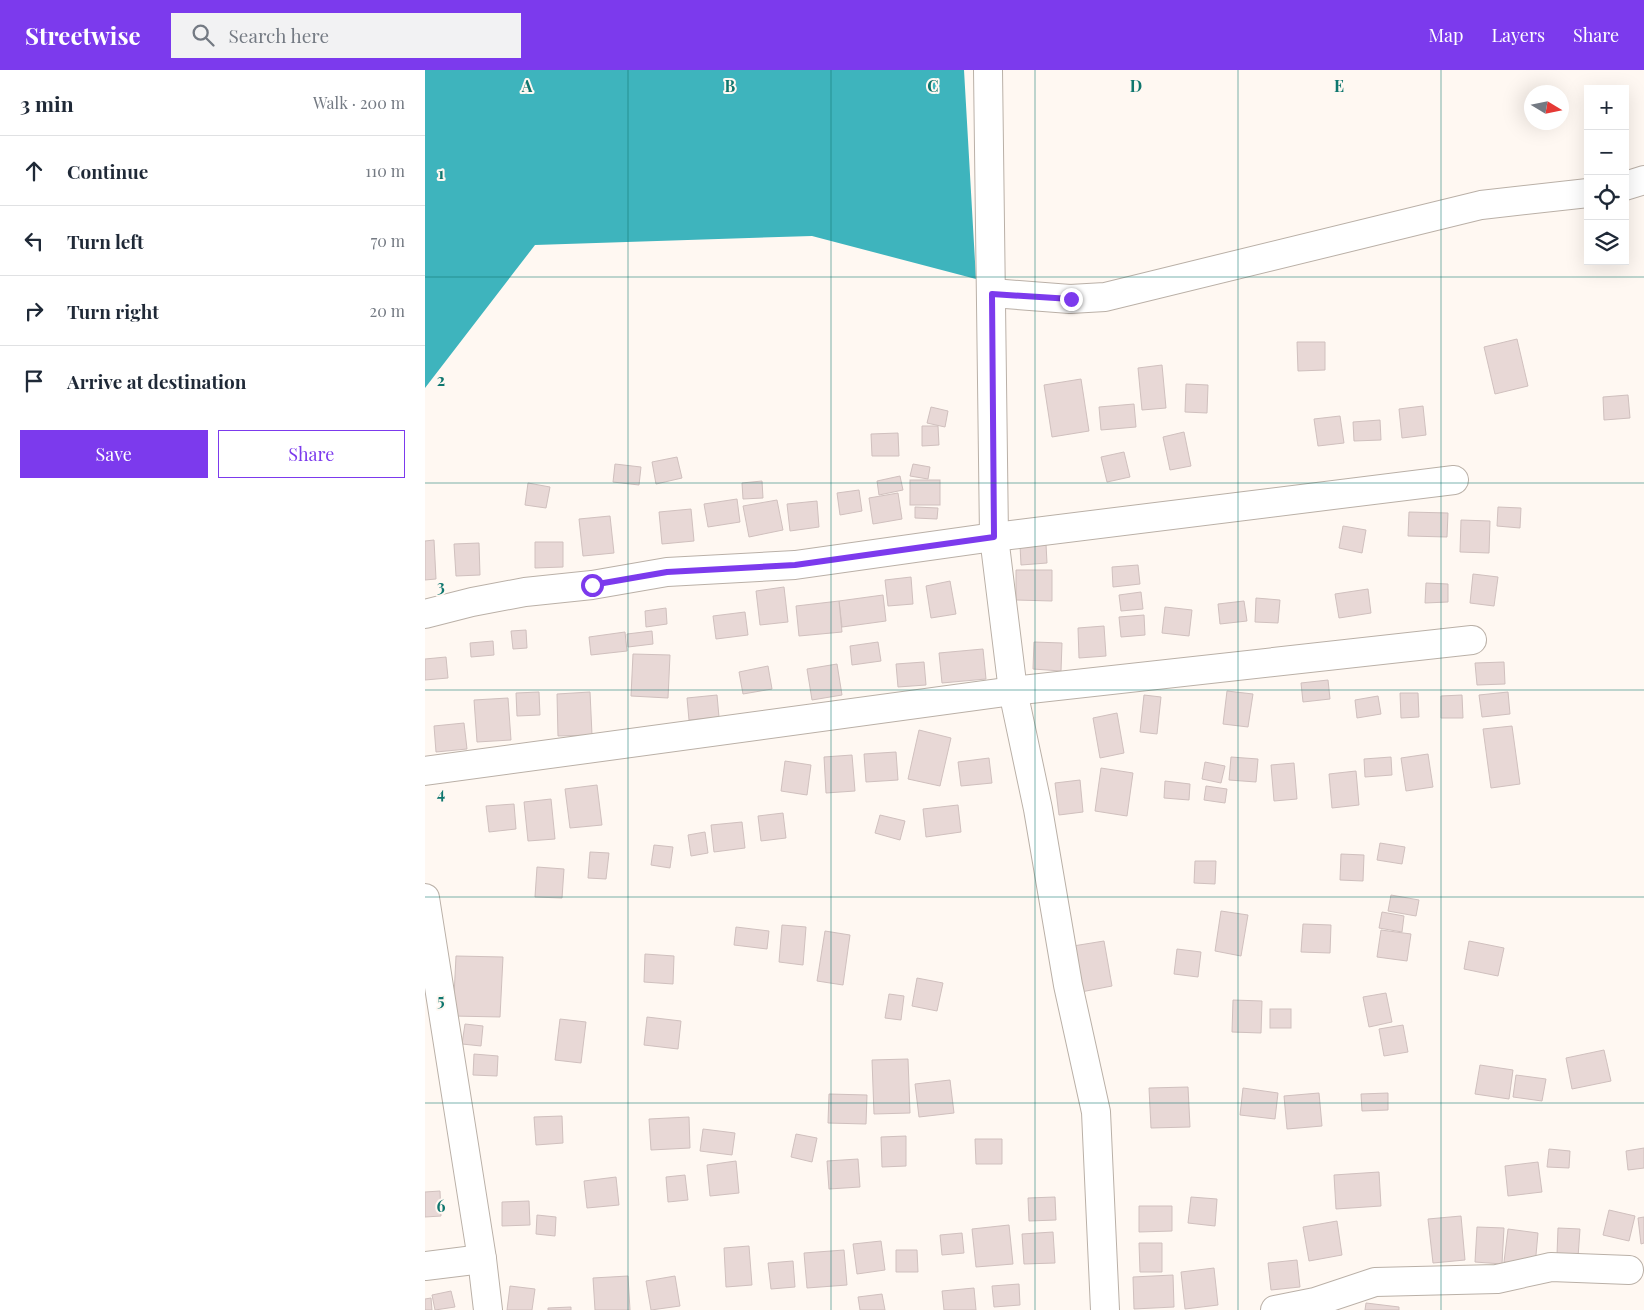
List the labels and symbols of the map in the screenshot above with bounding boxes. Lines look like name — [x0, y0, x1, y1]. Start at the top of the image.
text: A — [521, 75, 533, 96]
text: B — [725, 75, 736, 96]
text: C — [927, 75, 939, 96]
text: D — [1130, 75, 1142, 96]
text: E — [1334, 75, 1344, 96]
north arrow — [1524, 85, 1569, 130]
text: 1 — [438, 162, 444, 183]
route end — [1060, 288, 1083, 311]
text: 2 — [437, 369, 445, 390]
route start — [581, 574, 604, 597]
text: 3 — [437, 575, 445, 596]
text: 4 — [437, 782, 445, 803]
text: 5 — [437, 989, 445, 1010]
text: 6 — [437, 1195, 446, 1216]

